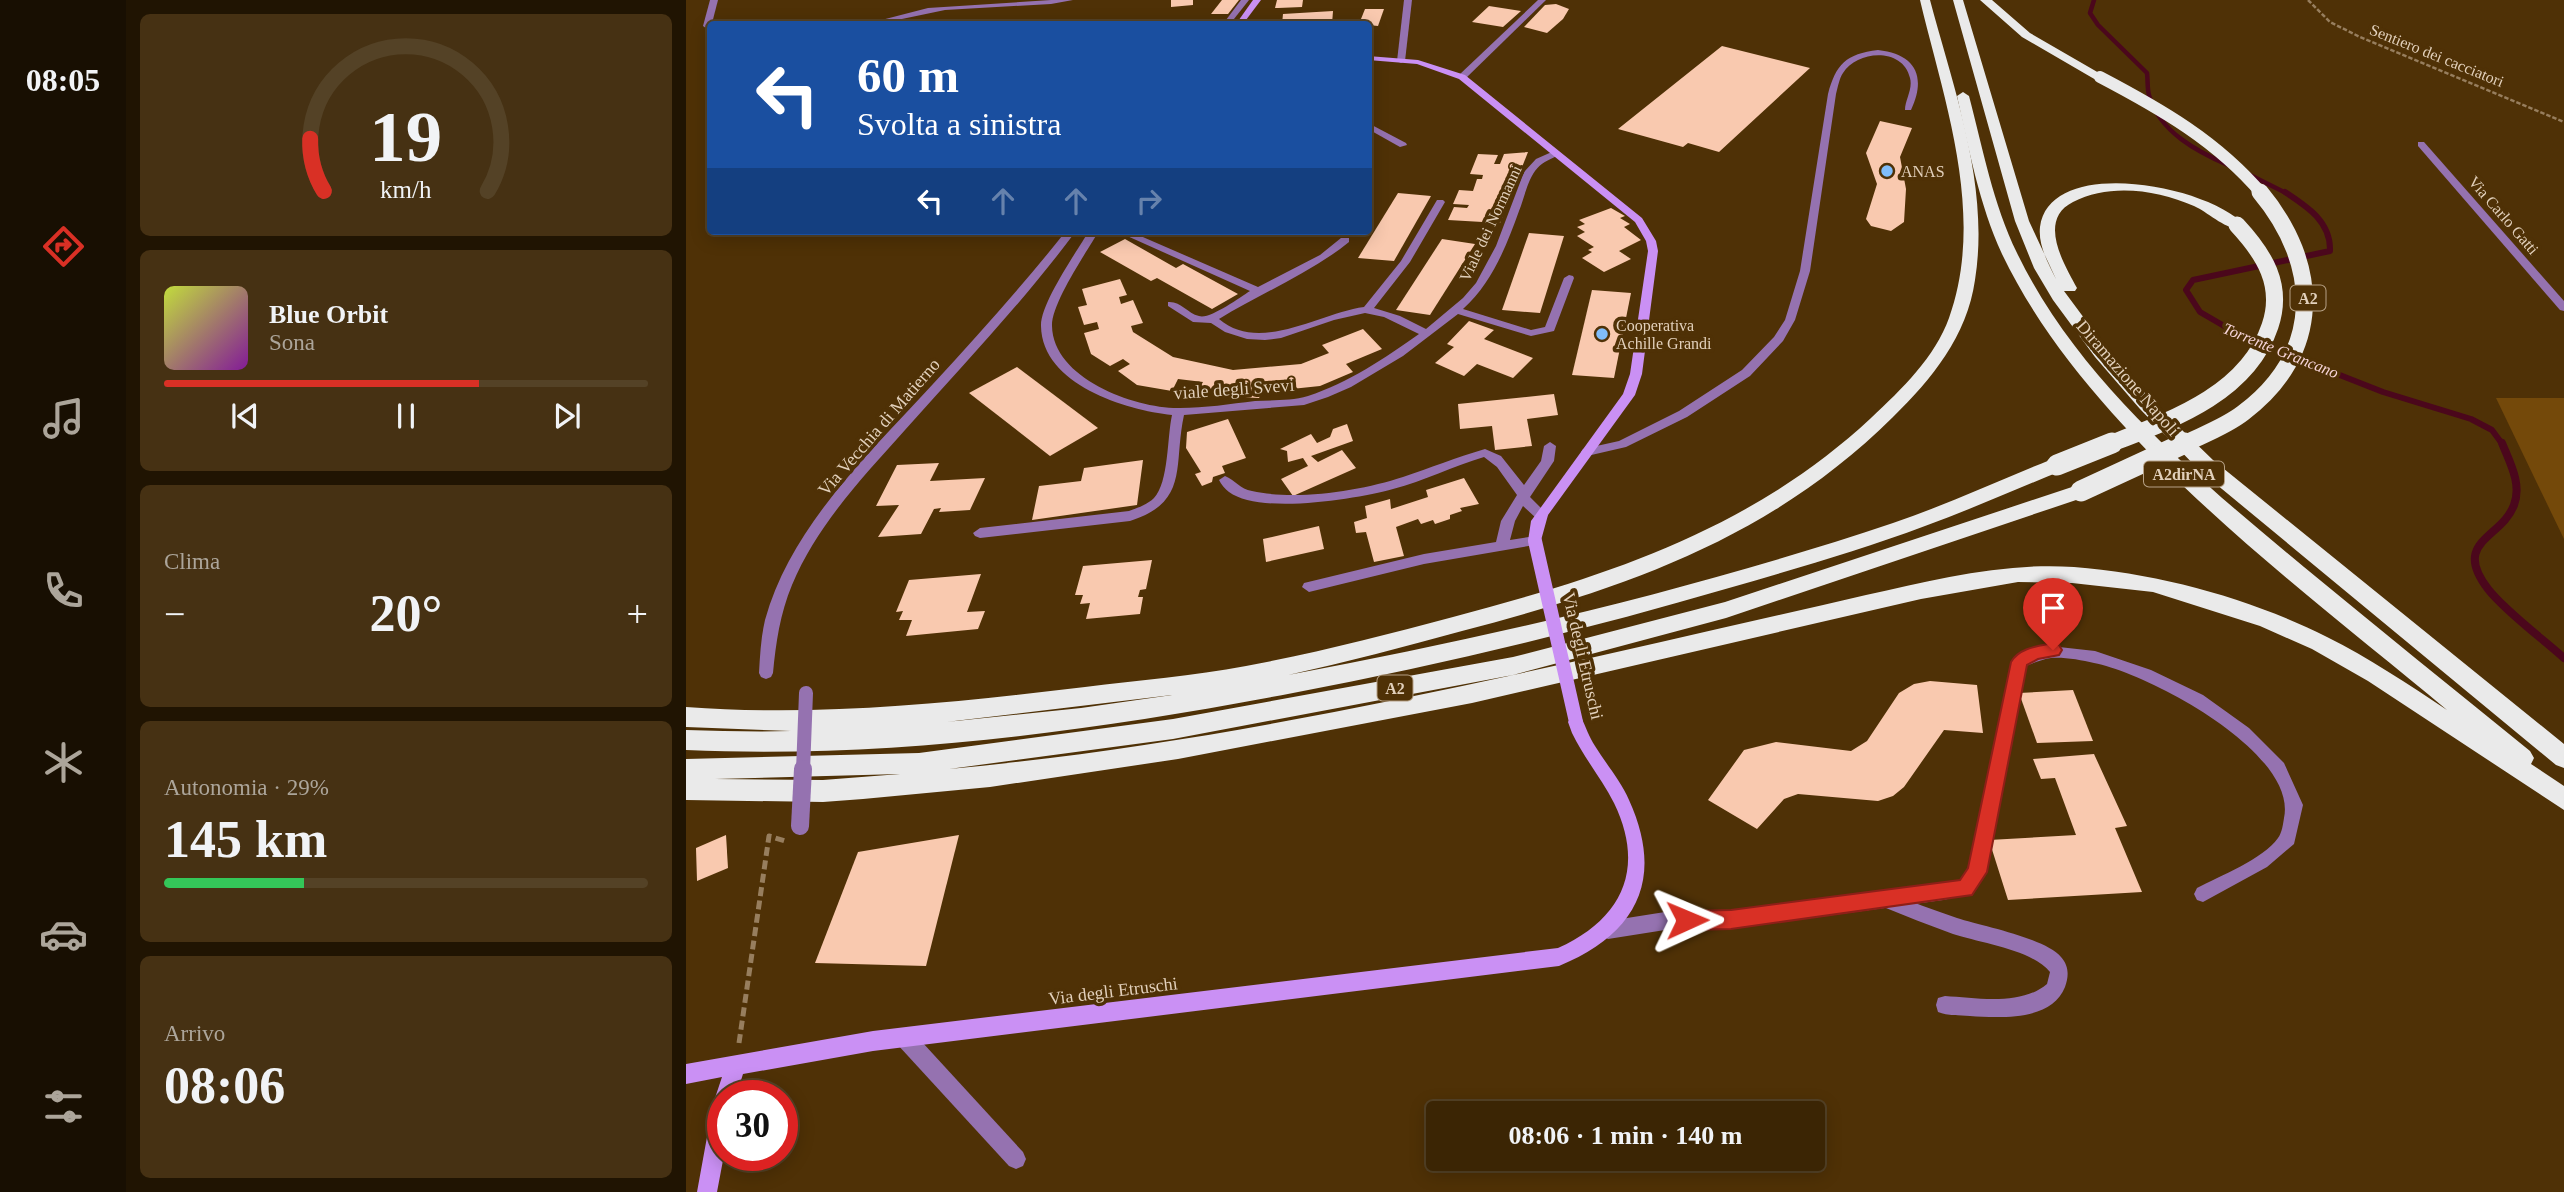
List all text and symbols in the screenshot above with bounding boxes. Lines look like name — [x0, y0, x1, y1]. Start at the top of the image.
street label: Sentiero dei cacciatori — [2367, 21, 2507, 90]
text: 60 m — [857, 48, 959, 103]
icon: left — [742, 49, 833, 140]
text: 08:05 — [26, 62, 100, 98]
text: 19 — [370, 96, 442, 177]
text: Svolta a sinistra — [857, 106, 1061, 142]
street label: Viale dei Normanni — [1456, 162, 1525, 284]
marker: ANAS — [1879, 163, 1895, 179]
place label: ANAS — [1901, 163, 1945, 180]
street label: Via Carlo Gatti — [2465, 173, 2542, 258]
text: km/h — [380, 176, 432, 203]
icon: left — [911, 182, 949, 220]
icon: ahead — [984, 182, 1022, 220]
icon: ahead — [1057, 182, 1095, 220]
icon: right — [1130, 182, 1168, 220]
icon: directions — [39, 222, 88, 271]
road number: A2 — [2290, 286, 2326, 310]
text: Blue Orbit — [269, 300, 388, 329]
street label: Diramazione Napoli — [2072, 316, 2184, 440]
place label: Cooperativa Achille Grandi — [1616, 317, 1712, 352]
water label: Torrente Grancano — [2221, 320, 2341, 381]
marker: Cooperativa Achille Grandi — [1594, 326, 1610, 342]
text: Sona — [269, 330, 315, 355]
street label: Via Vecchia di Matierno — [814, 354, 944, 500]
street label: viale degli Svevi — [1173, 375, 1295, 403]
icon: music — [39, 394, 88, 443]
icon: previous — [226, 397, 264, 435]
icon: pause — [387, 397, 425, 435]
icon: next — [548, 397, 586, 435]
road number: A2dirNA — [2144, 461, 2224, 486]
text: Clima — [164, 549, 220, 574]
icon: phone — [39, 566, 88, 615]
pin — [2023, 578, 2083, 650]
text: 20° — [370, 585, 442, 642]
icon: arrive — [2034, 589, 2072, 627]
street label: Via degli Etruschi — [1559, 590, 1607, 722]
text: − — [164, 593, 185, 635]
text: + — [627, 593, 648, 635]
road number: A2 — [1378, 676, 1412, 701]
icon: climate — [39, 738, 88, 787]
text: Autonomia · 29% — [164, 775, 329, 800]
text: 145 km — [164, 811, 327, 868]
position arrow — [1650, 883, 1724, 957]
icon: car — [39, 910, 88, 959]
street label: Via degli Etruschi — [1047, 973, 1179, 1009]
text: Arrivo — [164, 1021, 225, 1046]
text: 08:06 — [164, 1057, 285, 1114]
speed limit sign: 30 — [707, 1080, 798, 1171]
icon: filters — [39, 1082, 88, 1131]
text: 08:06 · 1 min · 140 m — [1509, 1121, 1743, 1150]

